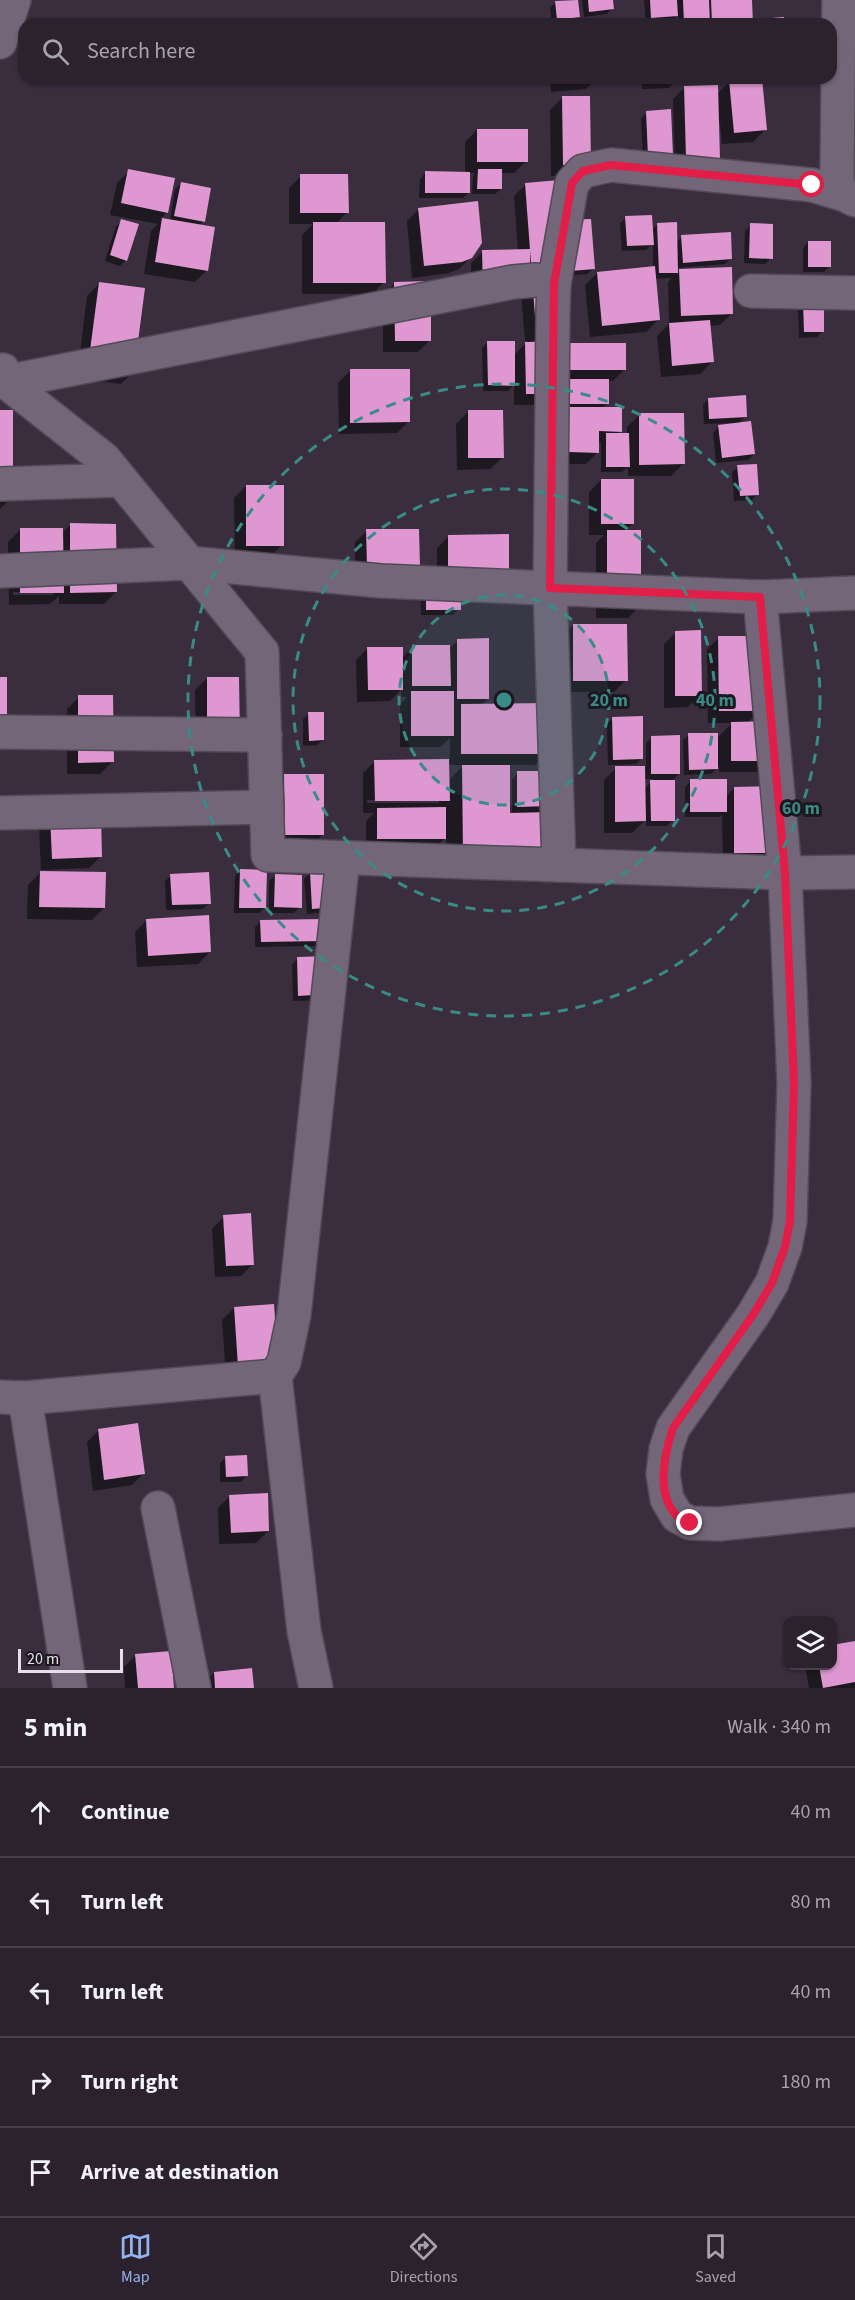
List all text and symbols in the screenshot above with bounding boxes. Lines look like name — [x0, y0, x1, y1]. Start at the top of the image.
search box — [18, 18, 837, 84]
icon: search — [39, 35, 72, 68]
text: Search here — [87, 35, 195, 67]
route start — [798, 171, 824, 197]
text: 20 m — [590, 688, 628, 713]
text: 40 m — [696, 688, 734, 713]
centre of rings — [494, 690, 514, 710]
text: 60 m — [782, 796, 820, 821]
route end — [676, 1509, 702, 1535]
map controls — [783, 1616, 837, 1670]
button: layers — [783, 1616, 837, 1670]
scale bar — [18, 1646, 123, 1674]
text: 20 m — [27, 1648, 59, 1670]
text: 5 min — [24, 1709, 87, 1746]
text: Walk · 340 m — [727, 1713, 831, 1741]
icon: ahead — [24, 1796, 57, 1829]
text: Continue — [81, 1796, 170, 1828]
text: 40 m — [791, 1798, 831, 1826]
icon: left — [24, 1886, 57, 1919]
text: Turn left — [81, 1886, 163, 1918]
text: 80 m — [791, 1888, 831, 1916]
icon: left — [24, 1976, 57, 2009]
text: Turn left — [81, 1976, 163, 2008]
text: 40 m — [791, 1978, 831, 2006]
icon: right — [24, 2066, 57, 2099]
text: Turn right — [81, 2066, 178, 2098]
text: 180 m — [781, 2068, 831, 2096]
icon: arrive — [24, 2156, 57, 2189]
text: Arrive at destination — [81, 2156, 279, 2188]
tab: Map — [119, 2230, 152, 2288]
tab: Directions — [390, 2230, 457, 2288]
tab: Saved — [695, 2230, 736, 2288]

